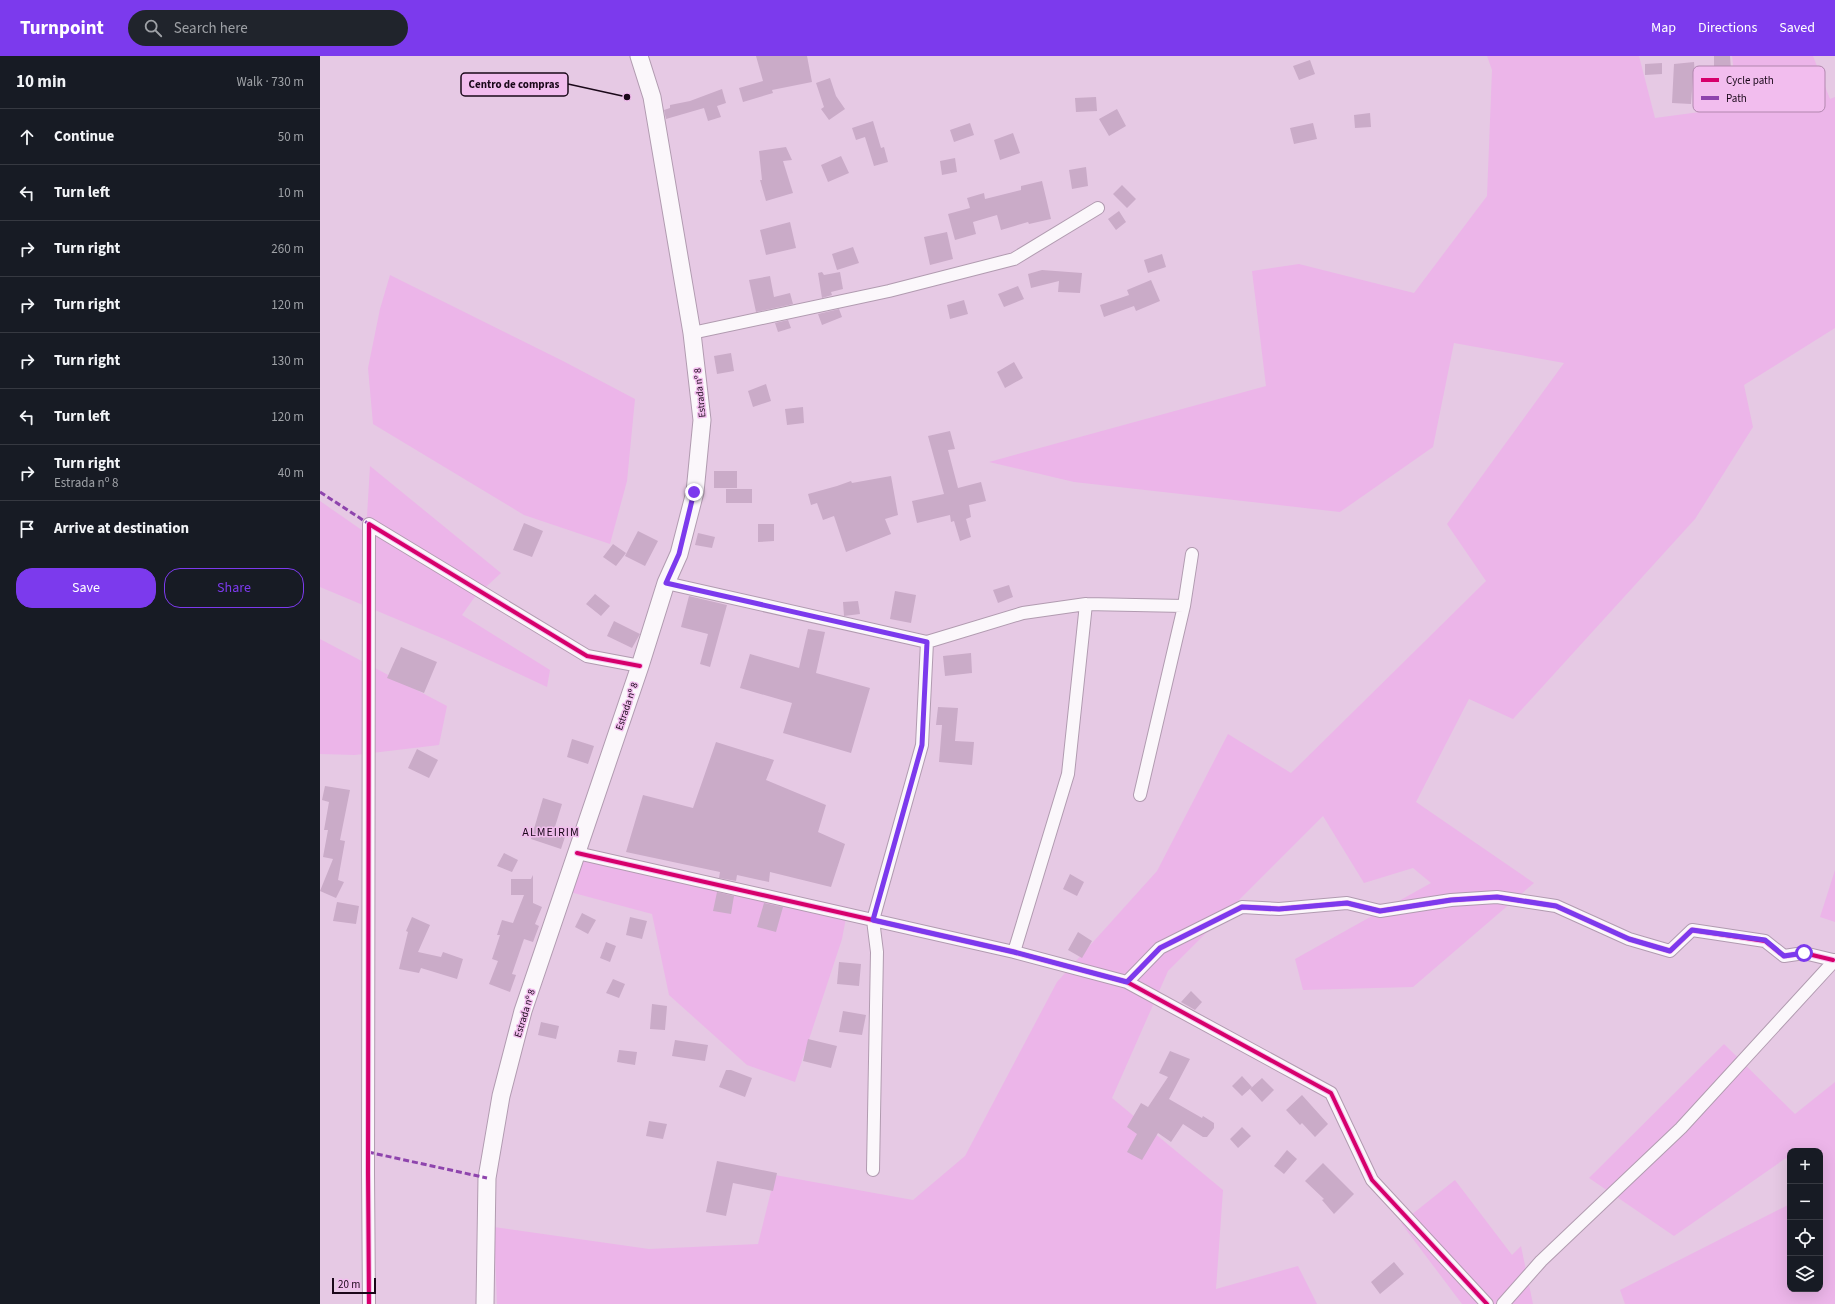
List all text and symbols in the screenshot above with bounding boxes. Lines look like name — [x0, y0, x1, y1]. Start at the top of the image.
search box — [128, 10, 408, 46]
text: Turnpoint — [20, 15, 104, 42]
icon: search — [142, 17, 164, 39]
text: Search here — [174, 18, 248, 39]
text: Map — [1651, 18, 1676, 38]
text: Directions — [1698, 18, 1757, 38]
text: Saved — [1779, 18, 1815, 38]
legend — [1693, 66, 1825, 112]
text: 10 min — [16, 70, 66, 94]
text: Walk · 730 m — [236, 73, 304, 91]
callout: Centro de compras — [461, 73, 568, 96]
text: Cycle path — [1726, 73, 1774, 88]
text: Centro de compras — [469, 77, 560, 92]
text: Path — [1726, 91, 1747, 106]
icon: ahead — [16, 126, 38, 148]
text: Continue — [54, 126, 114, 147]
text: 50 m — [278, 128, 304, 146]
icon: left — [16, 182, 38, 204]
text: Turn left — [54, 182, 110, 203]
text: 10 m — [278, 184, 304, 202]
icon: right — [16, 238, 38, 260]
text: Turn right — [54, 238, 120, 259]
text: 260 m — [271, 240, 304, 258]
icon: right — [16, 294, 38, 316]
text: Turn right — [54, 294, 120, 315]
text: 120 m — [271, 296, 304, 314]
icon: right — [16, 350, 38, 372]
text: Turn right — [54, 350, 120, 371]
text: 130 m — [271, 352, 304, 370]
street label: Estrada nº 8 — [690, 367, 710, 418]
icon: left — [16, 406, 38, 428]
text: Turn left — [54, 406, 110, 427]
text: 120 m — [271, 408, 304, 426]
text: Turn right — [54, 453, 120, 474]
icon: right — [16, 462, 38, 484]
text: 40 m — [278, 464, 304, 482]
text: Estrada nº 8 — [54, 474, 118, 492]
route end — [685, 483, 703, 501]
icon: arrive — [16, 518, 38, 540]
text: Arrive at destination — [54, 518, 189, 539]
button: Save — [16, 568, 156, 608]
button: Share — [164, 568, 304, 608]
street label: Estrada nº 8 — [612, 681, 642, 732]
district label: ALMEIRIM — [522, 824, 580, 841]
route start — [1795, 944, 1813, 962]
street label: Estrada nº 8 — [511, 988, 539, 1039]
map controls — [1787, 1148, 1823, 1292]
button: + — [1787, 1148, 1823, 1184]
button: − — [1787, 1184, 1823, 1220]
button: locate — [1787, 1220, 1823, 1256]
button: layers — [1787, 1256, 1823, 1292]
scale bar — [332, 1276, 376, 1295]
text: 20 m — [338, 1277, 360, 1292]

